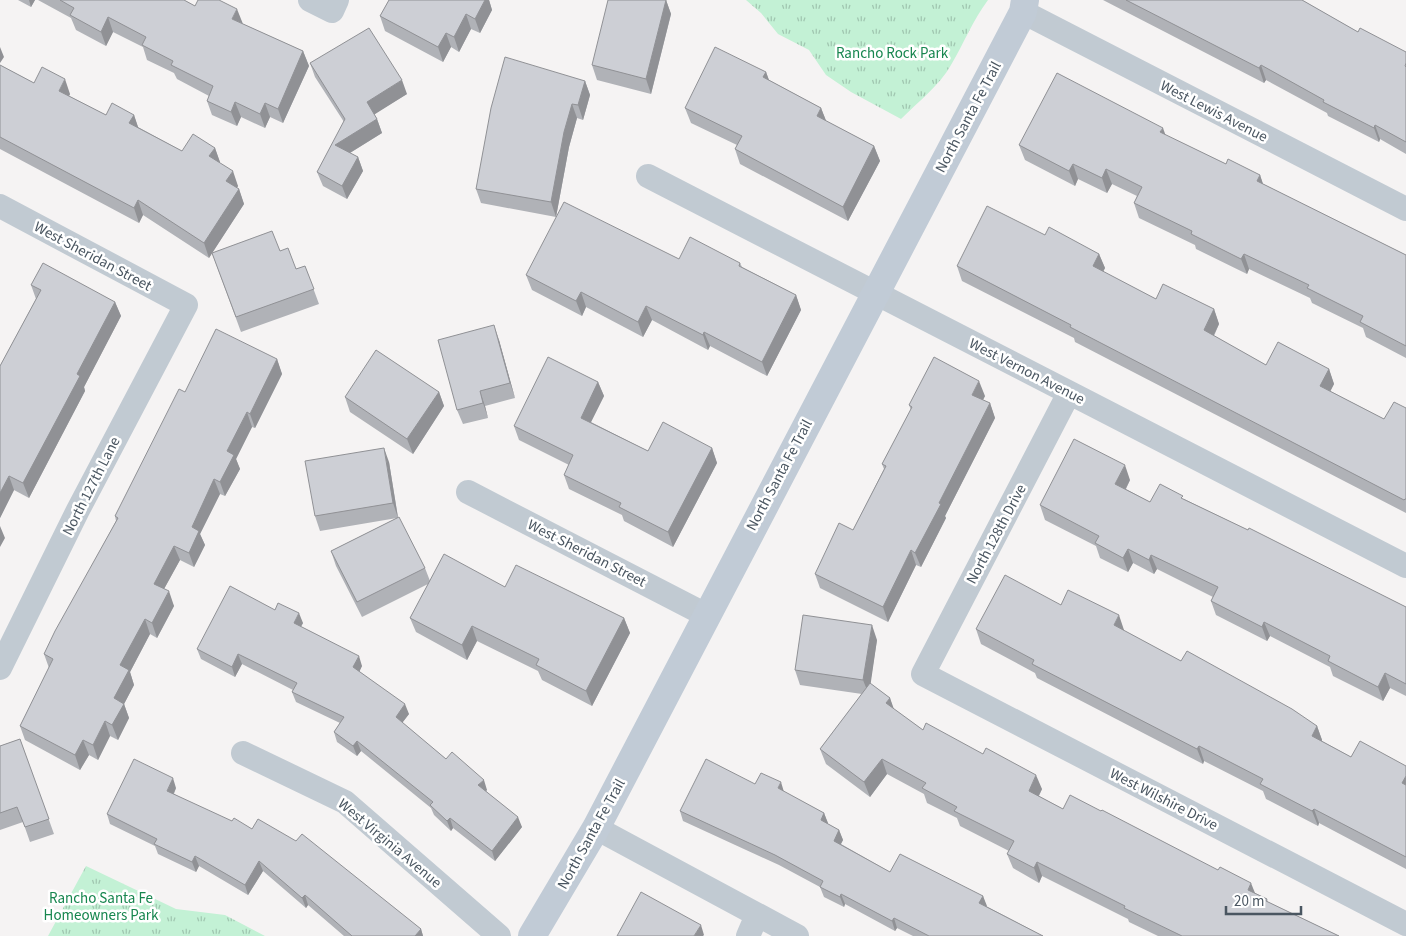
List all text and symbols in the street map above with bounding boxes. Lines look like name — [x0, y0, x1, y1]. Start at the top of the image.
park label: Rancho Rock Park — [836, 43, 949, 64]
street label: North Santa Fe Trail — [930, 58, 1007, 177]
street label: West Lewis Avenue — [1156, 75, 1271, 148]
street label: West Sheridan Street — [30, 217, 155, 296]
street label: West Vernon Avenue — [965, 333, 1088, 410]
street label: North Santa Fe Trail — [741, 416, 818, 535]
street label: North 127th Lane — [57, 433, 125, 539]
street label: North 128th Drive — [961, 481, 1032, 588]
street label: West Sheridan Street — [524, 514, 650, 592]
street label: West Wilshire Drive — [1106, 763, 1221, 836]
street label: North Santa Fe Trail — [552, 775, 631, 893]
street label: West Virginia Avenue — [333, 794, 446, 893]
scale bar — [1226, 884, 1301, 916]
park label: Rancho Santa Fe Homeowners Park — [44, 888, 159, 926]
text: 20 m — [1234, 891, 1264, 912]

